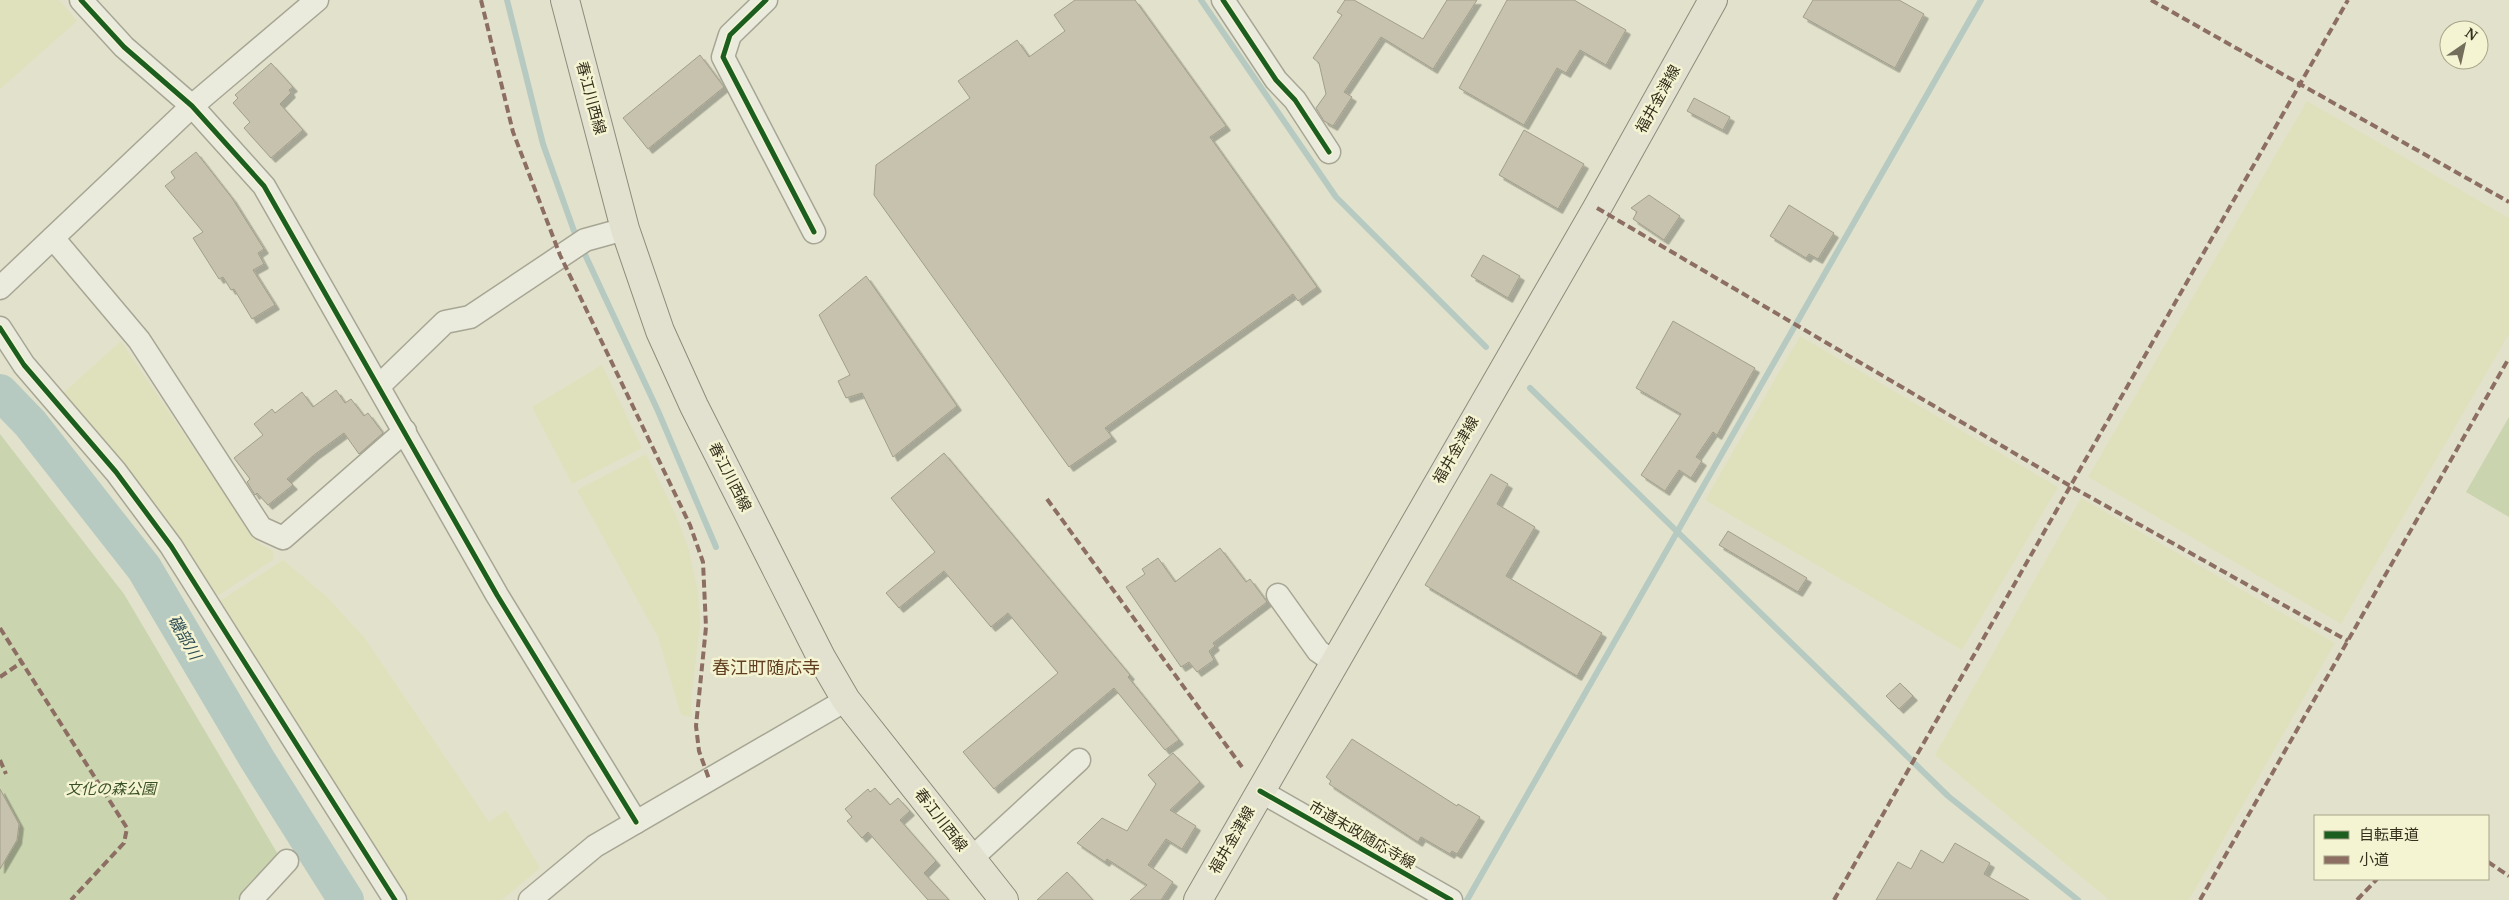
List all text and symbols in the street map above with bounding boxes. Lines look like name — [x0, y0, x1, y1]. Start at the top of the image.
north arrow — [2439, 20, 2489, 70]
text: N — [2462, 23, 2481, 45]
street label: 春江川西線 — [573, 59, 611, 137]
street label: 福井金津線 — [1630, 61, 1684, 136]
street label: 福井金津線 — [1428, 412, 1483, 487]
street label: 春江川西線 — [705, 439, 757, 515]
water label: 磯部川 — [163, 611, 208, 665]
district label: 春江町随応寺 — [712, 655, 820, 679]
park label: 文化の森公園 — [66, 778, 158, 798]
street label: 春江川西線 — [911, 784, 973, 855]
street label: 市道末政随応寺線 — [1306, 795, 1419, 873]
street label: 福井金津線 — [1204, 802, 1259, 877]
legend — [2314, 815, 2489, 880]
text: 自転車道 — [2359, 824, 2419, 844]
text: 小道 — [2359, 849, 2389, 869]

